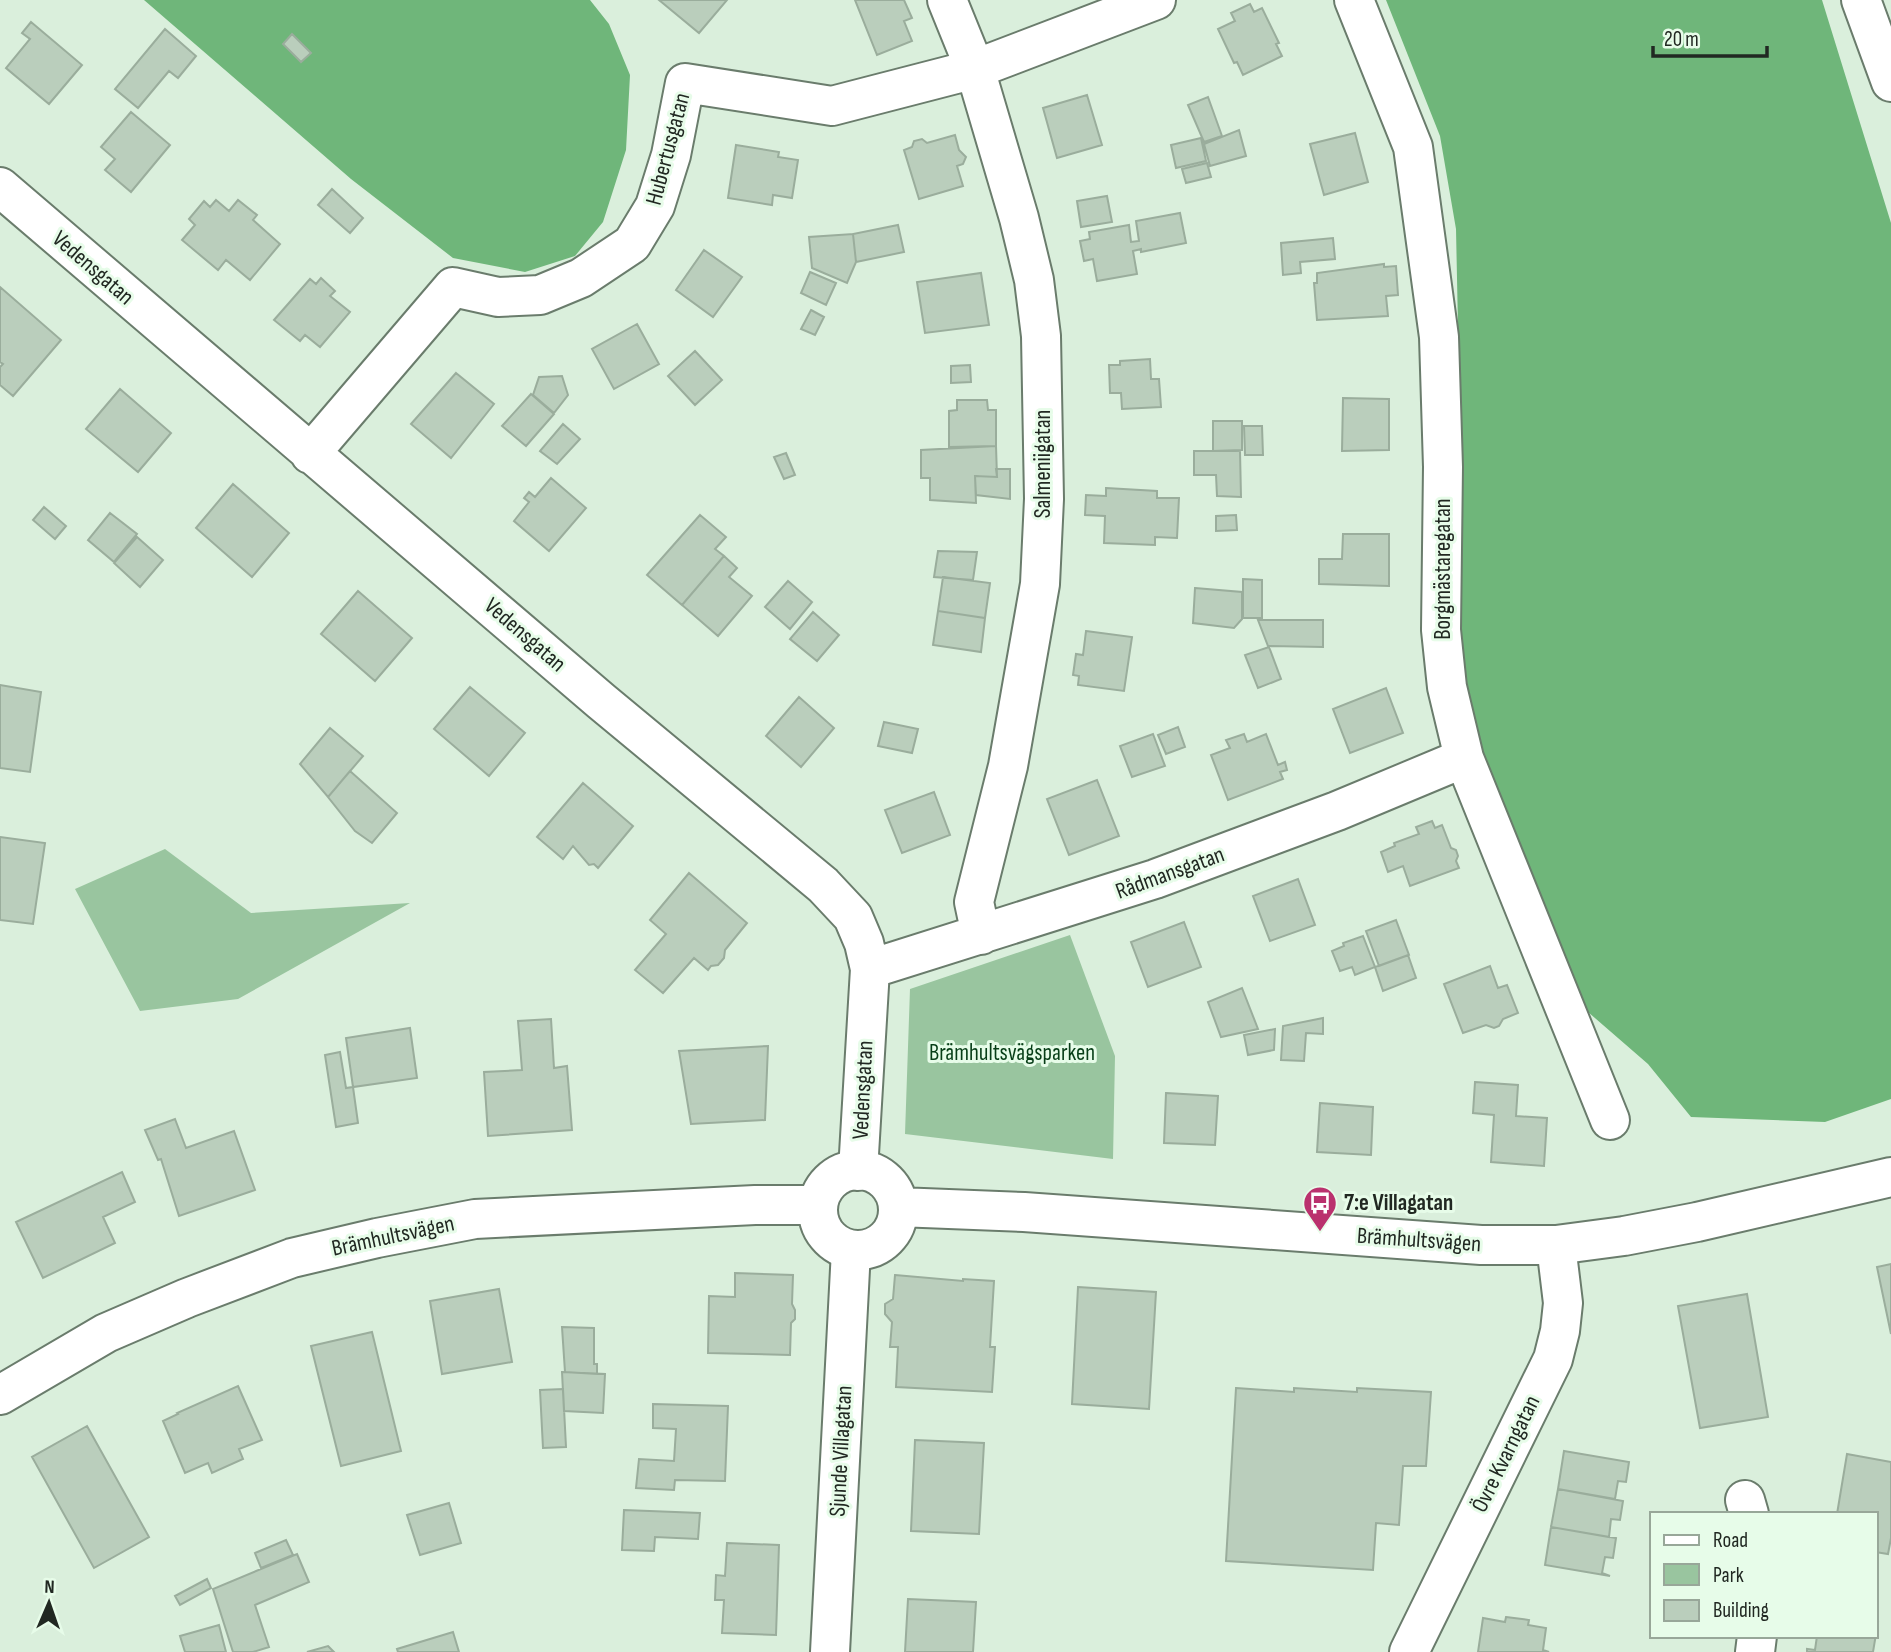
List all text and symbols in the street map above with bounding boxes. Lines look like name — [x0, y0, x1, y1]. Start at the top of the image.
scale bar — [1653, 14, 1767, 58]
text: 20 m — [1664, 27, 1699, 52]
street label: Hubertusgatan — [640, 90, 696, 208]
street label: Vedensgatan — [46, 225, 140, 311]
street label: Salmeniigatan — [1029, 410, 1057, 518]
street label: Borgmästaregatan — [1429, 498, 1457, 640]
street label: Vedensgatan — [478, 592, 572, 678]
street label: Rådmansgatan — [1112, 840, 1228, 906]
park label: Brämhultsvägsparken — [929, 1039, 1095, 1067]
street label: Vedensgatan — [846, 1040, 880, 1140]
bus stop icon: 7:e Villagatan — [1301, 1184, 1339, 1233]
place label: 7:e Villagatan — [1344, 1189, 1453, 1217]
street label: Brämhultsvägen — [329, 1209, 457, 1263]
street label: Brämhultsvägen — [1356, 1222, 1482, 1258]
street label: Sjunde Villagatan — [824, 1385, 858, 1517]
street label: Övre Kvarngatan — [1466, 1391, 1546, 1517]
legend — [1650, 1512, 1877, 1638]
text: Road — [1713, 1528, 1748, 1553]
text: Park — [1713, 1563, 1744, 1588]
north arrow — [14, 1568, 84, 1638]
text: N — [44, 1576, 55, 1599]
text: Building — [1713, 1598, 1769, 1623]

